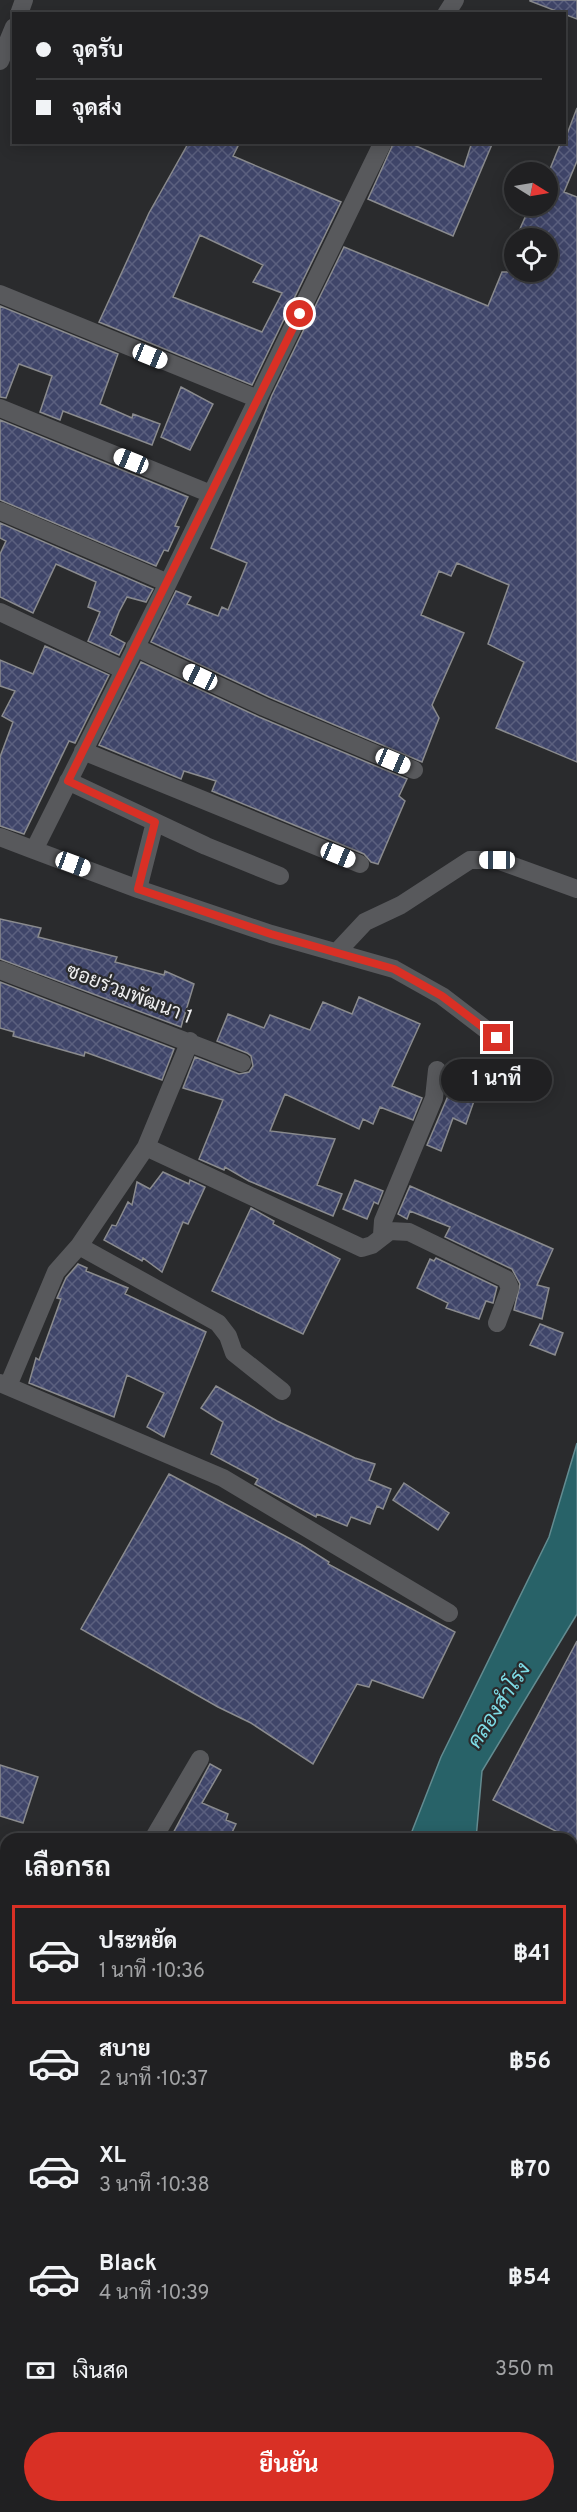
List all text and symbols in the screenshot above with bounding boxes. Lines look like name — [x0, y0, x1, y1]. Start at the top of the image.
text: จุดรับ — [72, 38, 123, 65]
text: จุดส่ง — [72, 96, 122, 123]
north arrow — [504, 162, 558, 216]
map controls — [504, 162, 558, 282]
button: locate — [504, 228, 558, 282]
route start — [286, 300, 313, 327]
car — [130, 341, 170, 371]
car — [111, 446, 151, 476]
car — [180, 661, 220, 693]
car — [373, 746, 413, 776]
car — [318, 840, 358, 870]
car — [53, 849, 93, 879]
car — [479, 851, 515, 869]
street label: ซอยร่วมพัฒนา 1 — [62, 958, 196, 1031]
route end — [483, 1024, 510, 1051]
callout: 1 นาที — [442, 1059, 552, 1101]
text: 1 นาที — [472, 1067, 521, 1093]
water label: คลองสำโรง — [461, 1658, 538, 1754]
text: เลือกรถ — [24, 1852, 111, 1886]
icon: car — [27, 1928, 81, 1982]
text: ประหยัด — [99, 1929, 177, 1956]
text: ฿41 — [513, 1941, 551, 1968]
text: 1 นาที · 10:36 — [99, 1959, 205, 1985]
icon: car — [27, 2036, 81, 2090]
text: สบาย — [99, 2037, 151, 2064]
text: ฿56 — [509, 2049, 551, 2076]
text: 2 นาที · 10:37 — [99, 2067, 208, 2093]
text: XL — [99, 2143, 126, 2170]
icon: car — [27, 2144, 81, 2198]
text: ฿70 — [510, 2157, 551, 2184]
text: 3 นาที · 10:38 — [99, 2173, 210, 2199]
text: Black — [99, 2251, 157, 2278]
icon: car — [27, 2252, 81, 2306]
text: ฿54 — [508, 2265, 551, 2292]
text: 4 นาที · 10:39 — [99, 2281, 209, 2307]
icon: cash — [24, 2354, 57, 2387]
text: 350 m — [495, 2357, 554, 2383]
text: เงินสด — [72, 2359, 129, 2386]
button: ยืนยัน — [24, 2432, 554, 2501]

